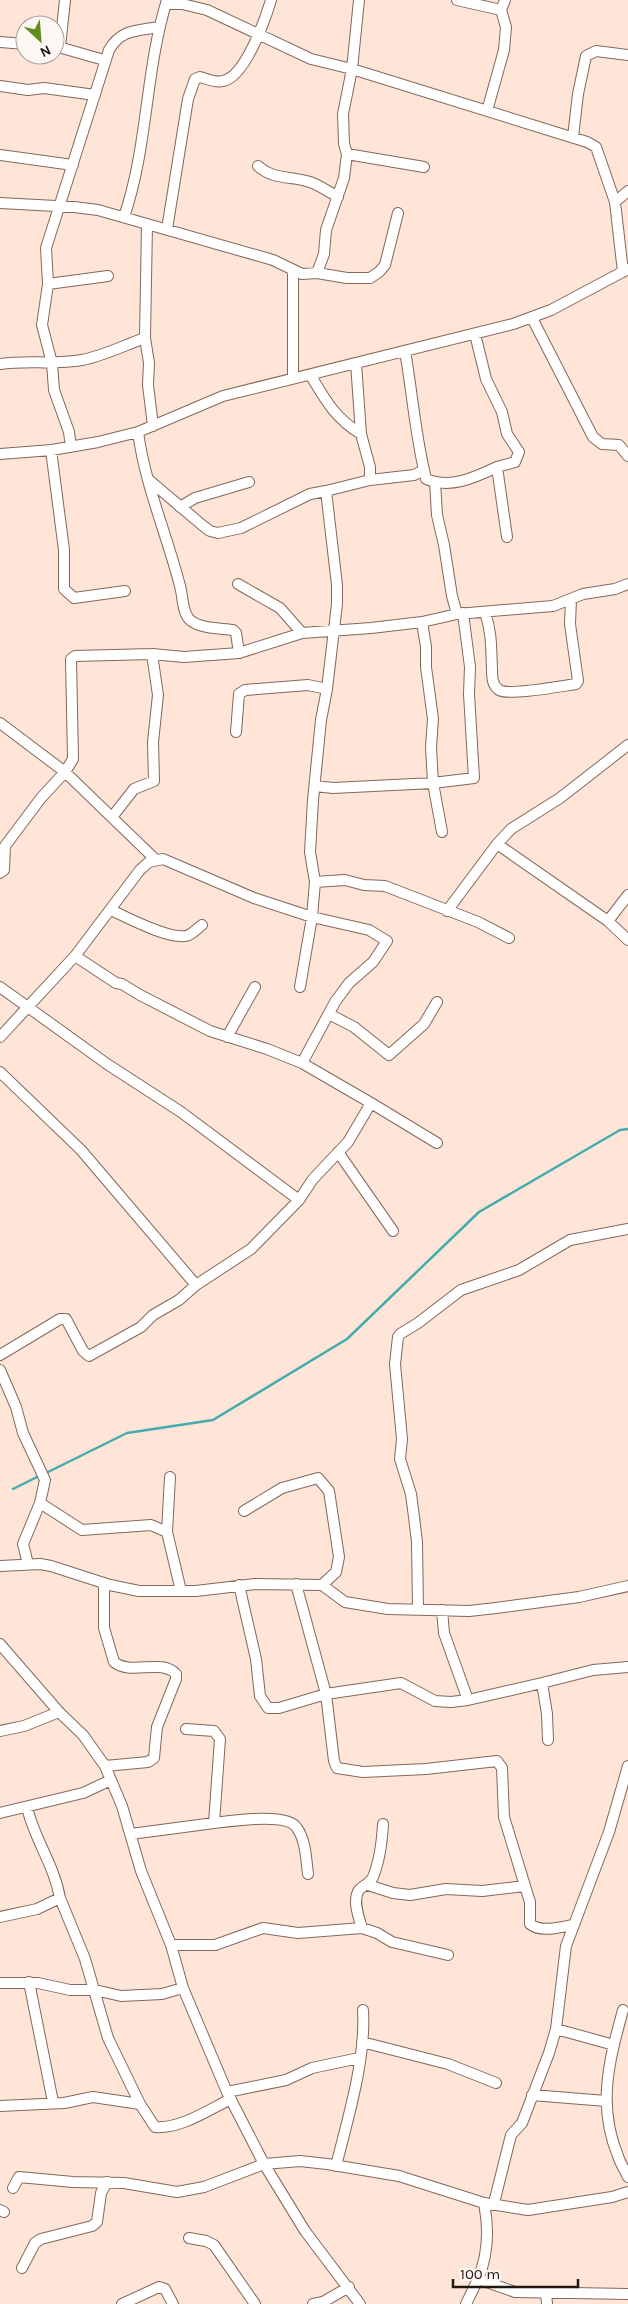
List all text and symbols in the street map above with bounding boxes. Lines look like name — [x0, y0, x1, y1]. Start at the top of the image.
north arrow — [15, 15, 65, 65]
text: N — [37, 41, 54, 61]
scale bar — [453, 2256, 578, 2288]
text: 100 m — [460, 2265, 500, 2283]

